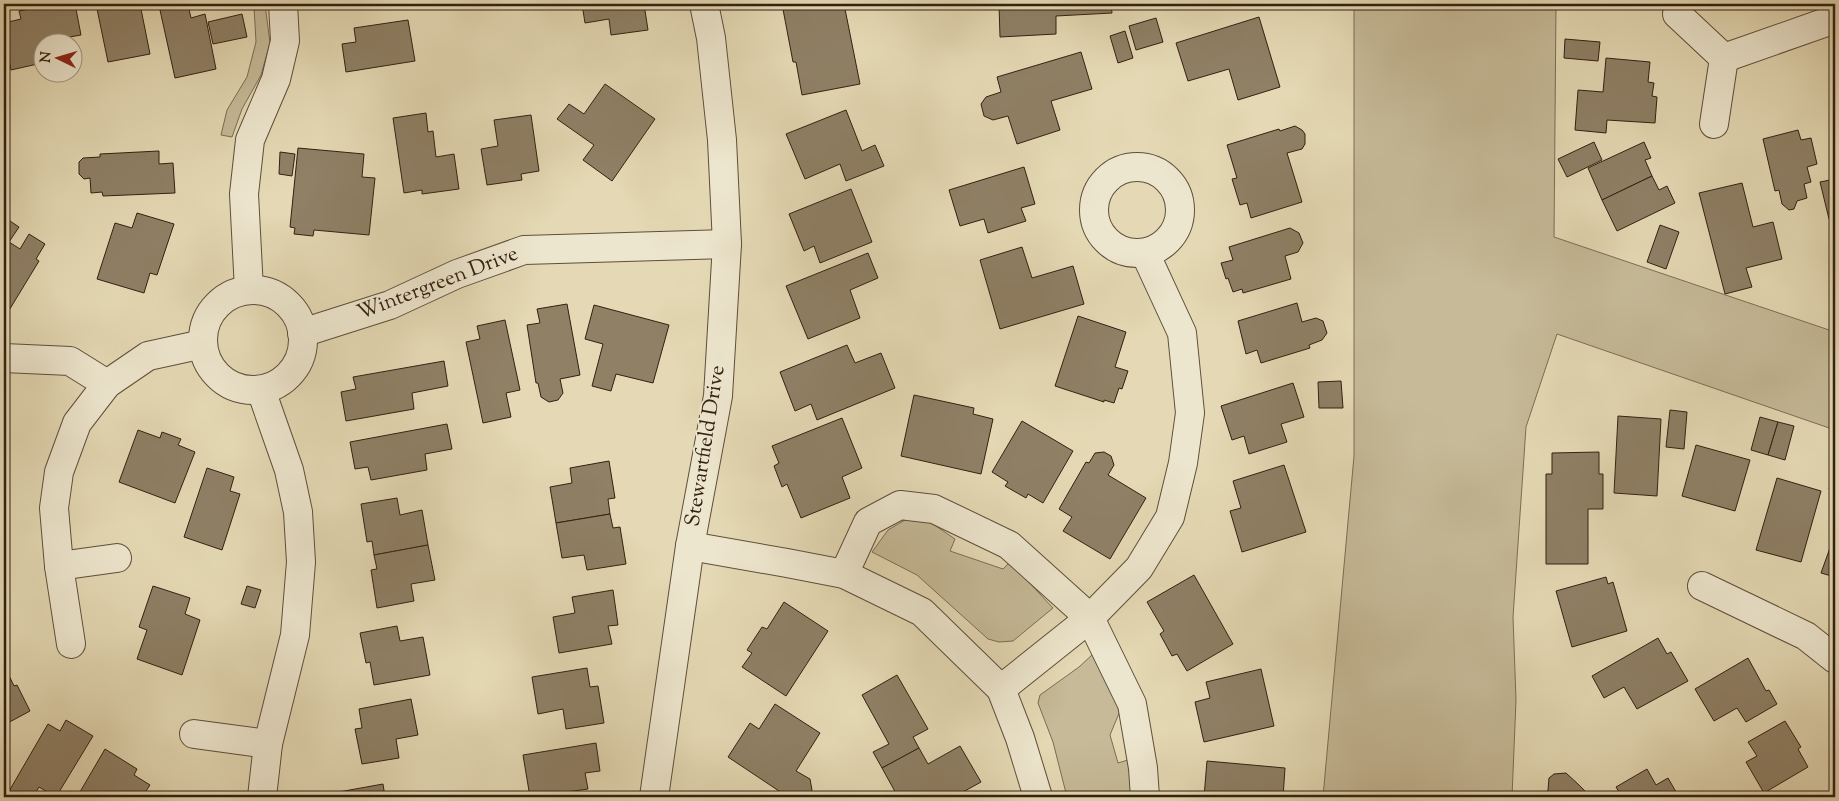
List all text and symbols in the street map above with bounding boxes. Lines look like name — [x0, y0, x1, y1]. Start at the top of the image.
north arrow — [32, 32, 82, 82]
text: N — [37, 51, 57, 63]
street label: Wintergreen Drive — [353, 239, 523, 329]
street label: Stewartfield Drive — [678, 363, 734, 529]

